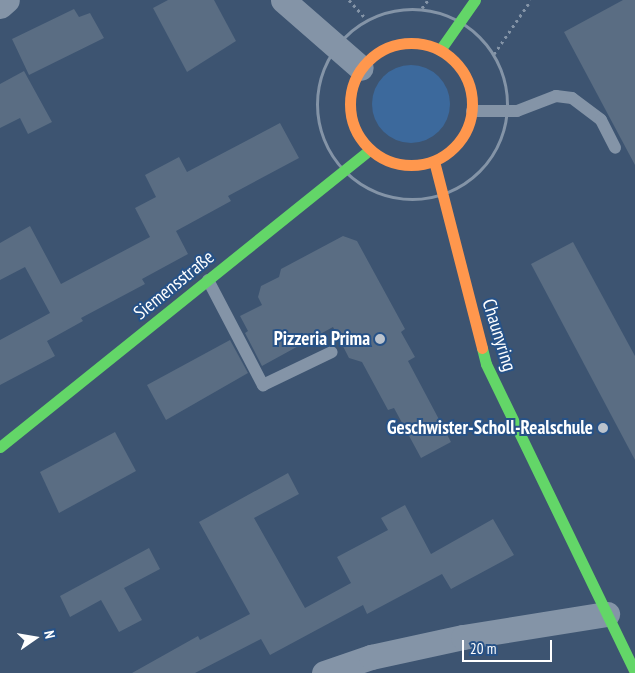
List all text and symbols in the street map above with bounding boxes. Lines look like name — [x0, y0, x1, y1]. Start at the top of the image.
street label: Siemensstraße — [129, 246, 219, 324]
street label: Chaunyring — [477, 296, 521, 374]
place label: Pizzeria Prima — [274, 328, 370, 350]
marker: Pizzeria Prima — [374, 333, 386, 345]
place label: Geschwister-Scholl-Realschule — [387, 417, 593, 439]
marker: Geschwister-Scholl-Realschule — [597, 422, 609, 434]
north arrow — [10, 613, 60, 663]
text: N — [40, 629, 59, 640]
scale bar — [465, 630, 555, 662]
text: 20 m — [470, 639, 496, 658]

